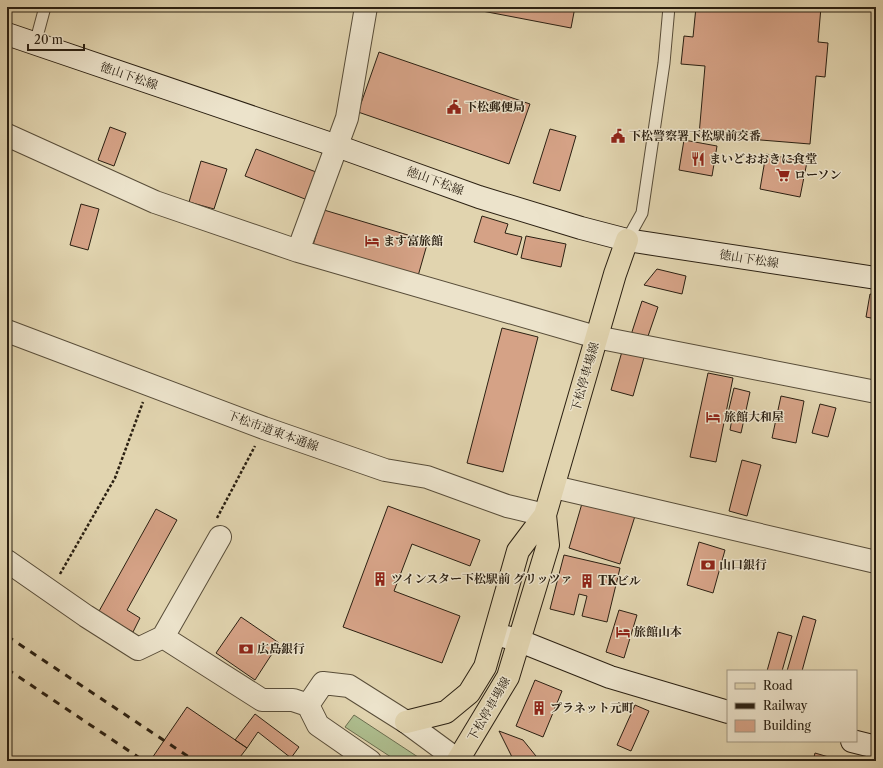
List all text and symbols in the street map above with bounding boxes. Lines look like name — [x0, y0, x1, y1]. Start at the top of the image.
scale bar — [28, 26, 84, 52]
text: 20 m — [34, 32, 63, 47]
street label: 徳山下松線 — [98, 59, 160, 92]
public building icon: 下松郵便局 — [446, 99, 462, 115]
place label: 下松郵便局 — [465, 99, 525, 114]
public building icon: 下松警察署下松駅前交番 — [610, 128, 626, 144]
place label: 下松警察署下松駅前交番 — [629, 128, 761, 143]
restaurant icon: まいどおおきに食堂 — [690, 151, 706, 167]
place label: まいどおおきに食堂 — [709, 151, 817, 166]
street label: 徳山下松線 — [404, 163, 466, 198]
supermarket icon: ローソン — [775, 167, 791, 183]
place label: ローソン — [794, 167, 842, 182]
hotel icon: ます富旅館 — [364, 233, 380, 249]
place label: ます富旅館 — [383, 233, 443, 248]
street label: 徳山下松線 — [718, 246, 780, 271]
street label: 下松停車場線 — [567, 340, 602, 414]
street label: 下松市道東本通線 — [225, 407, 321, 454]
hotel icon: 旅館大和屋 — [705, 409, 721, 425]
place label: 旅館大和屋 — [723, 409, 784, 424]
bank icon: 山口銀行 — [700, 557, 716, 573]
place label: 山口銀行 — [719, 557, 767, 572]
building icon: ツインスター下松駅前 グリッツァ — [372, 571, 388, 587]
place label: ツインスター下松駅前 グリッツァ — [391, 571, 572, 586]
building icon: TKビル — [579, 573, 595, 589]
place label: TKビル — [598, 573, 641, 588]
hotel icon: 旅館山本 — [615, 624, 631, 640]
place label: 旅館山本 — [633, 624, 682, 639]
bank icon: 広島銀行 — [238, 641, 254, 657]
place label: 広島銀行 — [257, 641, 305, 656]
legend — [727, 670, 857, 742]
street label: 下松停車場線 — [464, 674, 513, 744]
text: Road — [763, 678, 793, 693]
text: Railway — [763, 698, 808, 713]
building icon: プラネット元町 — [531, 700, 547, 716]
place label: プラネット元町 — [550, 700, 634, 715]
text: Building — [763, 718, 811, 733]

